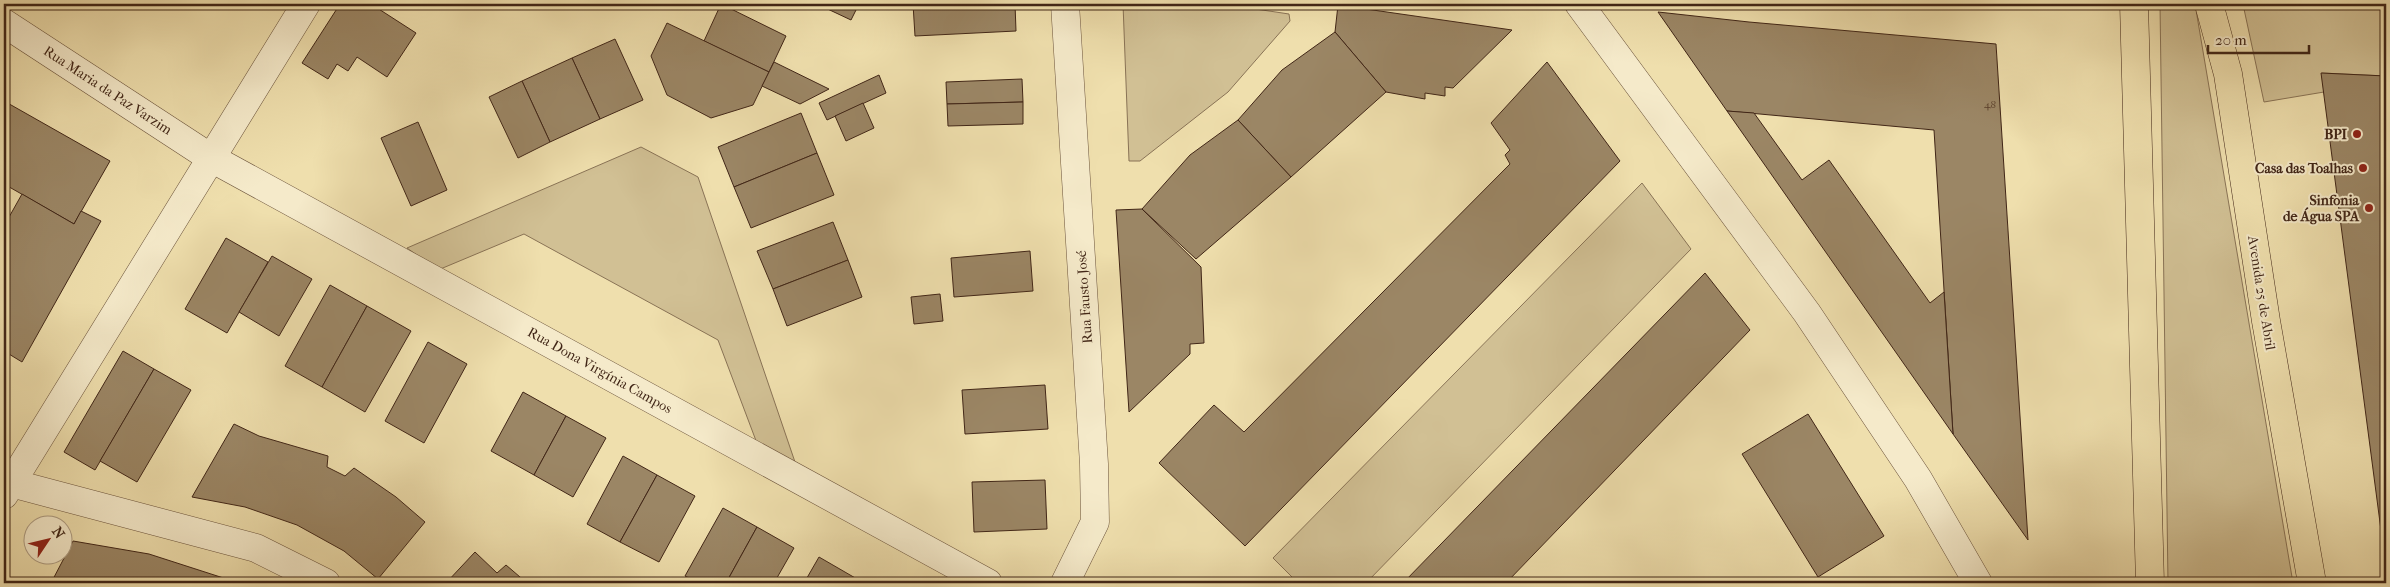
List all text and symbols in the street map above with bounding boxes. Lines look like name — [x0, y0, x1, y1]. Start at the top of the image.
scale bar — [2208, 22, 2309, 54]
text: 20 m — [2215, 31, 2247, 49]
street label: Rua Maria da Paz Varzim — [40, 42, 176, 139]
house number: 48 — [1984, 98, 1996, 111]
place label: BPI — [2324, 126, 2348, 143]
marker: BPI — [2351, 128, 2363, 140]
place label: Casa das Toalhas — [2255, 160, 2354, 177]
marker: Casa das Toalhas — [2357, 162, 2369, 174]
place label: Sinfonia de Água SPA — [2283, 192, 2360, 225]
marker: Sinfonia de Água SPA — [2363, 202, 2375, 214]
street label: Avenida 25 de Abril — [2244, 234, 2279, 352]
street label: Rua Fausto José — [1073, 250, 1096, 344]
street label: Rua Dona Virgínia Campos — [525, 324, 675, 417]
north arrow — [22, 514, 72, 564]
text: N — [48, 524, 68, 542]

